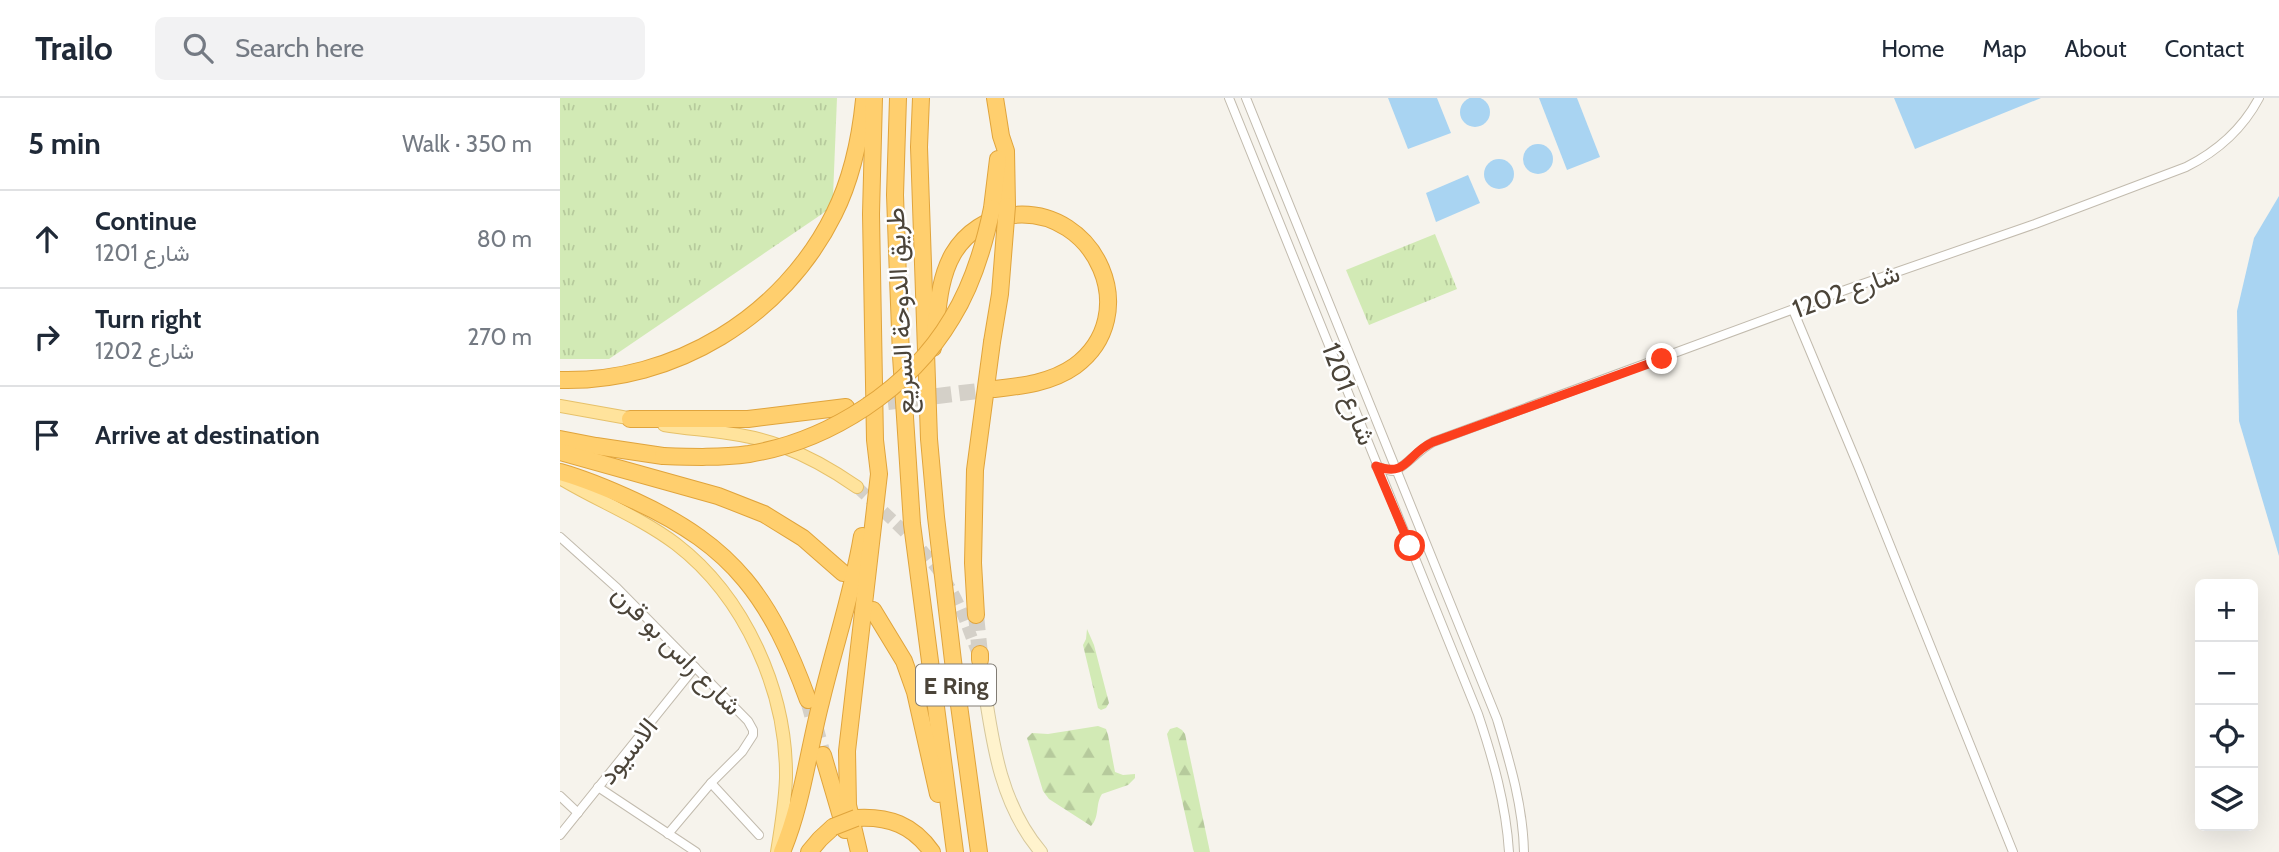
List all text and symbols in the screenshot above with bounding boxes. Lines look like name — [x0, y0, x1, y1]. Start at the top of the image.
search box — [155, 17, 645, 80]
text: Trailo — [35, 28, 113, 68]
icon: search — [179, 29, 217, 67]
text: Search here — [235, 32, 364, 64]
text: Home — [1881, 34, 1944, 63]
text: Map — [1982, 34, 2027, 63]
text: About — [2065, 34, 2127, 63]
text: Contact — [2165, 34, 2244, 63]
text: 5 min — [28, 125, 101, 162]
text: Walk · 350 m — [402, 130, 532, 158]
text: Continue — [95, 205, 197, 237]
street label: طريق الدوحة السريع — [879, 207, 923, 415]
icon: ahead — [28, 220, 66, 258]
text: 80 m — [477, 225, 532, 253]
text: شارع 1201 — [95, 239, 190, 267]
street label: شارع 1202 — [1788, 257, 1905, 327]
text: Turn right — [95, 303, 201, 335]
icon: right — [28, 318, 66, 356]
text: 270 m — [467, 323, 532, 351]
text: شارع 1202 — [95, 337, 194, 365]
street label: شارع 1201 — [1313, 338, 1383, 450]
route end — [1646, 343, 1677, 374]
icon: arrive — [28, 416, 66, 454]
text: Arrive at destination — [95, 419, 320, 451]
route start — [1394, 530, 1425, 561]
street label: شارع راس بو قرن — [604, 578, 749, 723]
map controls — [2195, 579, 2258, 831]
button: + — [2195, 579, 2258, 642]
button: − — [2195, 642, 2258, 705]
road number: E Ring — [916, 664, 996, 706]
button: locate — [2195, 705, 2258, 768]
street label: الاسيود — [592, 711, 664, 791]
button: layers — [2195, 768, 2258, 831]

